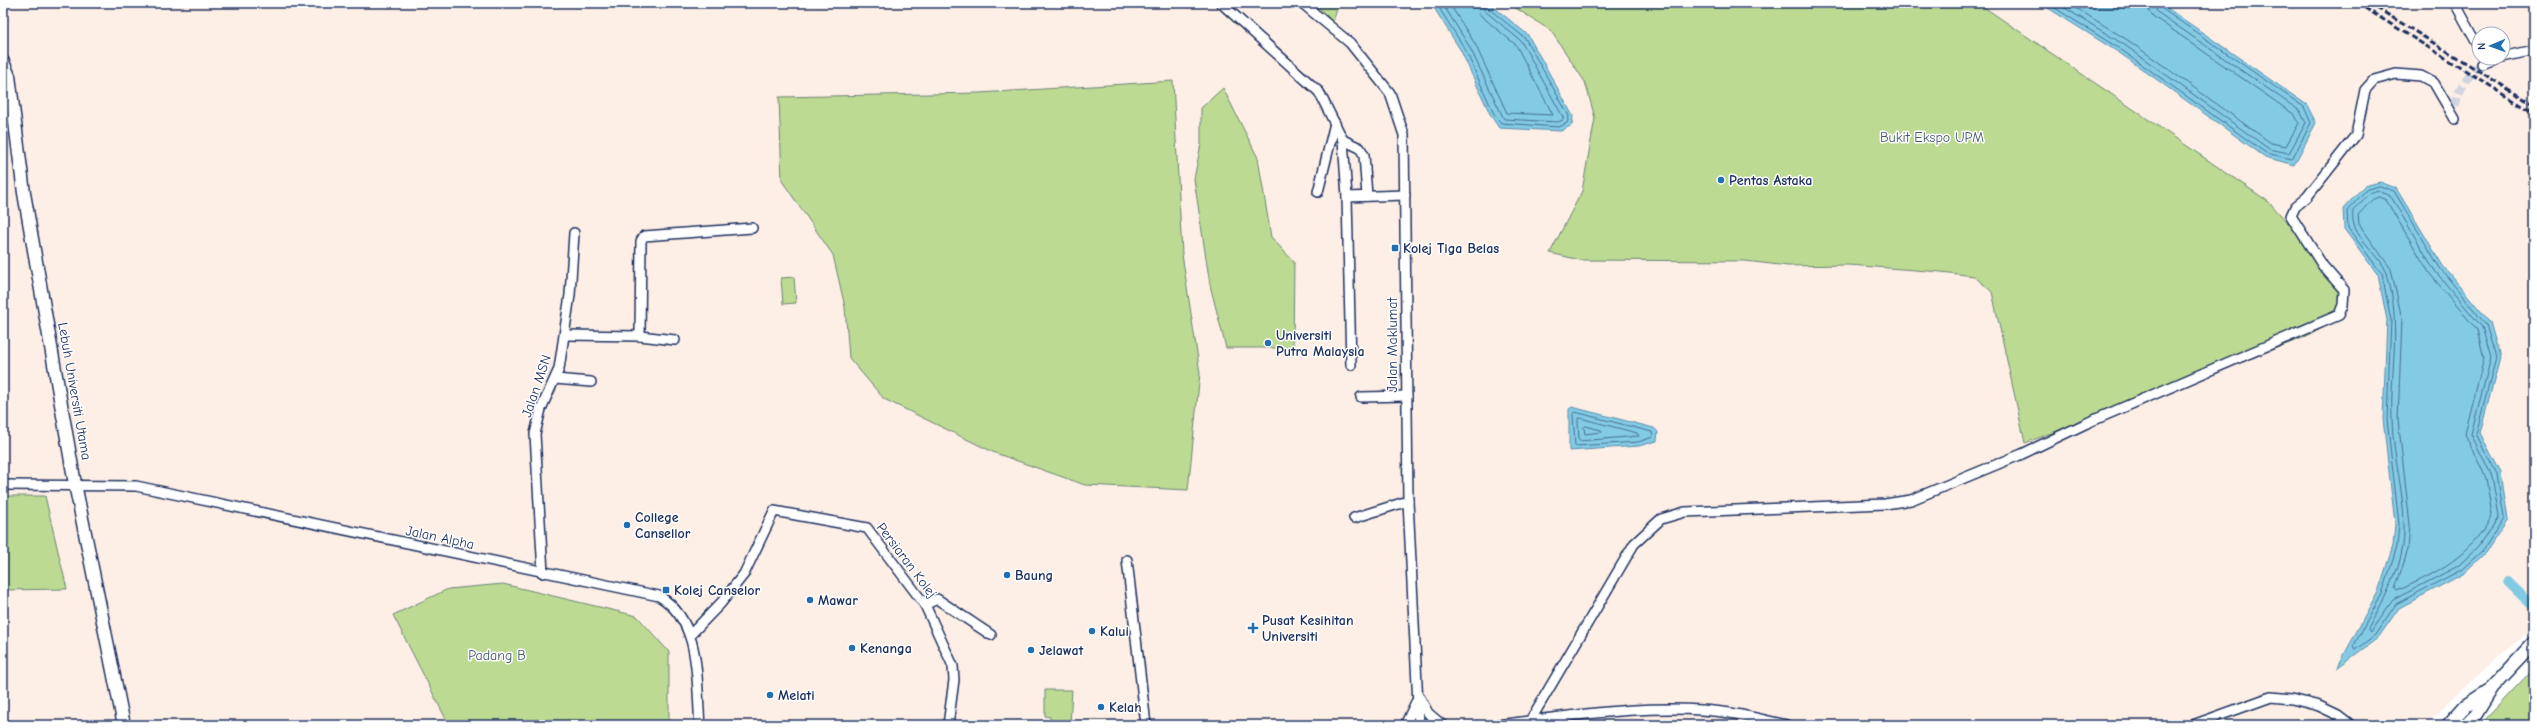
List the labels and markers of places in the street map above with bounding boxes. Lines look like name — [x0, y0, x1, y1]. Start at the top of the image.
place label: Pentas Astaka — [1729, 172, 1812, 189]
marker: Pentas Astaka — [1716, 175, 1726, 185]
place label: Kolej Tiga Belas — [1403, 240, 1499, 257]
marker: Kolej Tiga Belas — [1390, 243, 1400, 253]
place label: Universiti Putra Malaysia — [1276, 327, 1365, 360]
marker: Universiti Putra Malaysia — [1263, 338, 1273, 348]
place label: College Cansellor — [635, 509, 691, 542]
marker: College Cansellor — [622, 520, 632, 530]
place label: Baung — [1015, 567, 1053, 584]
marker: Baung — [1002, 570, 1012, 580]
place label: Kolej Canselor — [674, 582, 760, 599]
marker: Kolej Canselor — [661, 585, 671, 595]
place label: Mawar — [818, 592, 858, 609]
marker: Mawar — [805, 595, 815, 605]
place label: Pusat Kesihitan Universiti — [1262, 612, 1354, 645]
marker: Pusat Kesihitan Universiti — [1247, 622, 1259, 634]
place label: Kalui — [1100, 623, 1129, 640]
marker: Kalui — [1087, 626, 1097, 636]
place label: Kenanga — [860, 640, 912, 657]
place label: Jelawat — [1039, 642, 1084, 659]
marker: Kenanga — [847, 643, 857, 653]
marker: Jelawat — [1026, 645, 1036, 655]
place label: Melati — [778, 687, 815, 704]
marker: Melati — [765, 690, 775, 700]
place label: Kelah — [1109, 699, 1142, 716]
marker: Kelah — [1096, 702, 1106, 712]

